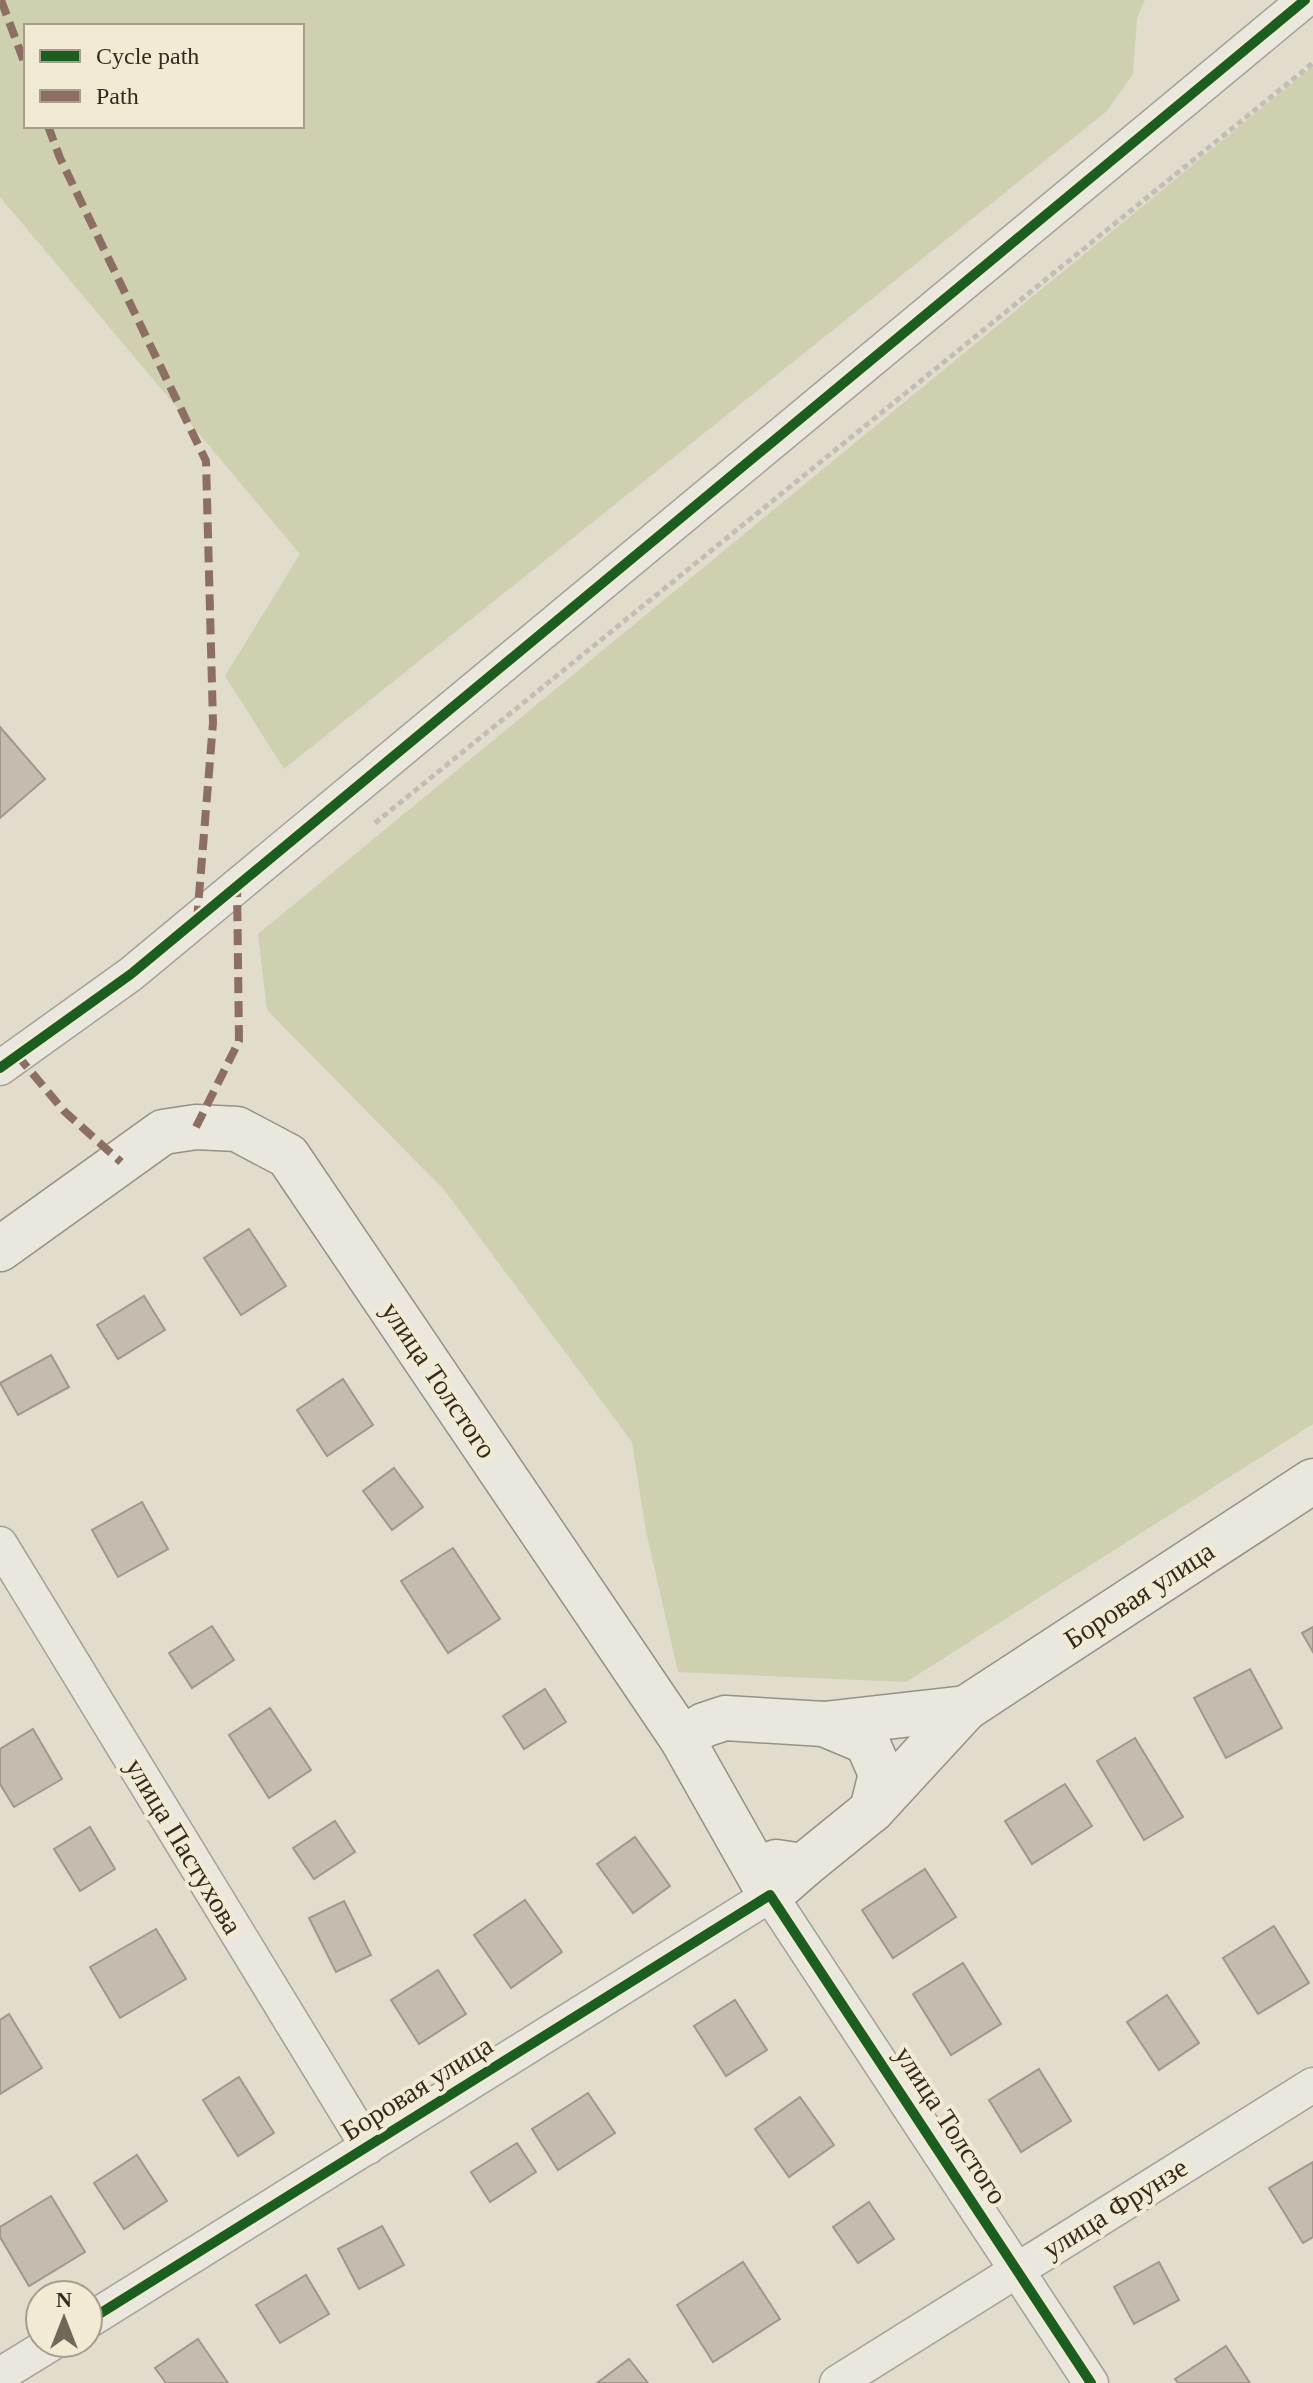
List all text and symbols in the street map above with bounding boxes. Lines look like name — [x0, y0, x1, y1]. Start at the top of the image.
legend — [24, 24, 304, 128]
text: Cycle path — [96, 43, 199, 69]
text: Path — [96, 83, 139, 109]
street label: улица Толстого — [375, 1296, 503, 1464]
street label: Боровая улица — [1058, 1535, 1220, 1655]
street label: улица Пастухова — [119, 1753, 249, 1940]
street label: Боровая улица — [336, 2029, 499, 2147]
street label: улица Толстого — [888, 2040, 1014, 2210]
street label: улица Фрунзе — [1037, 2151, 1193, 2265]
north arrow — [24, 2279, 104, 2359]
text: N — [56, 2287, 72, 2312]

